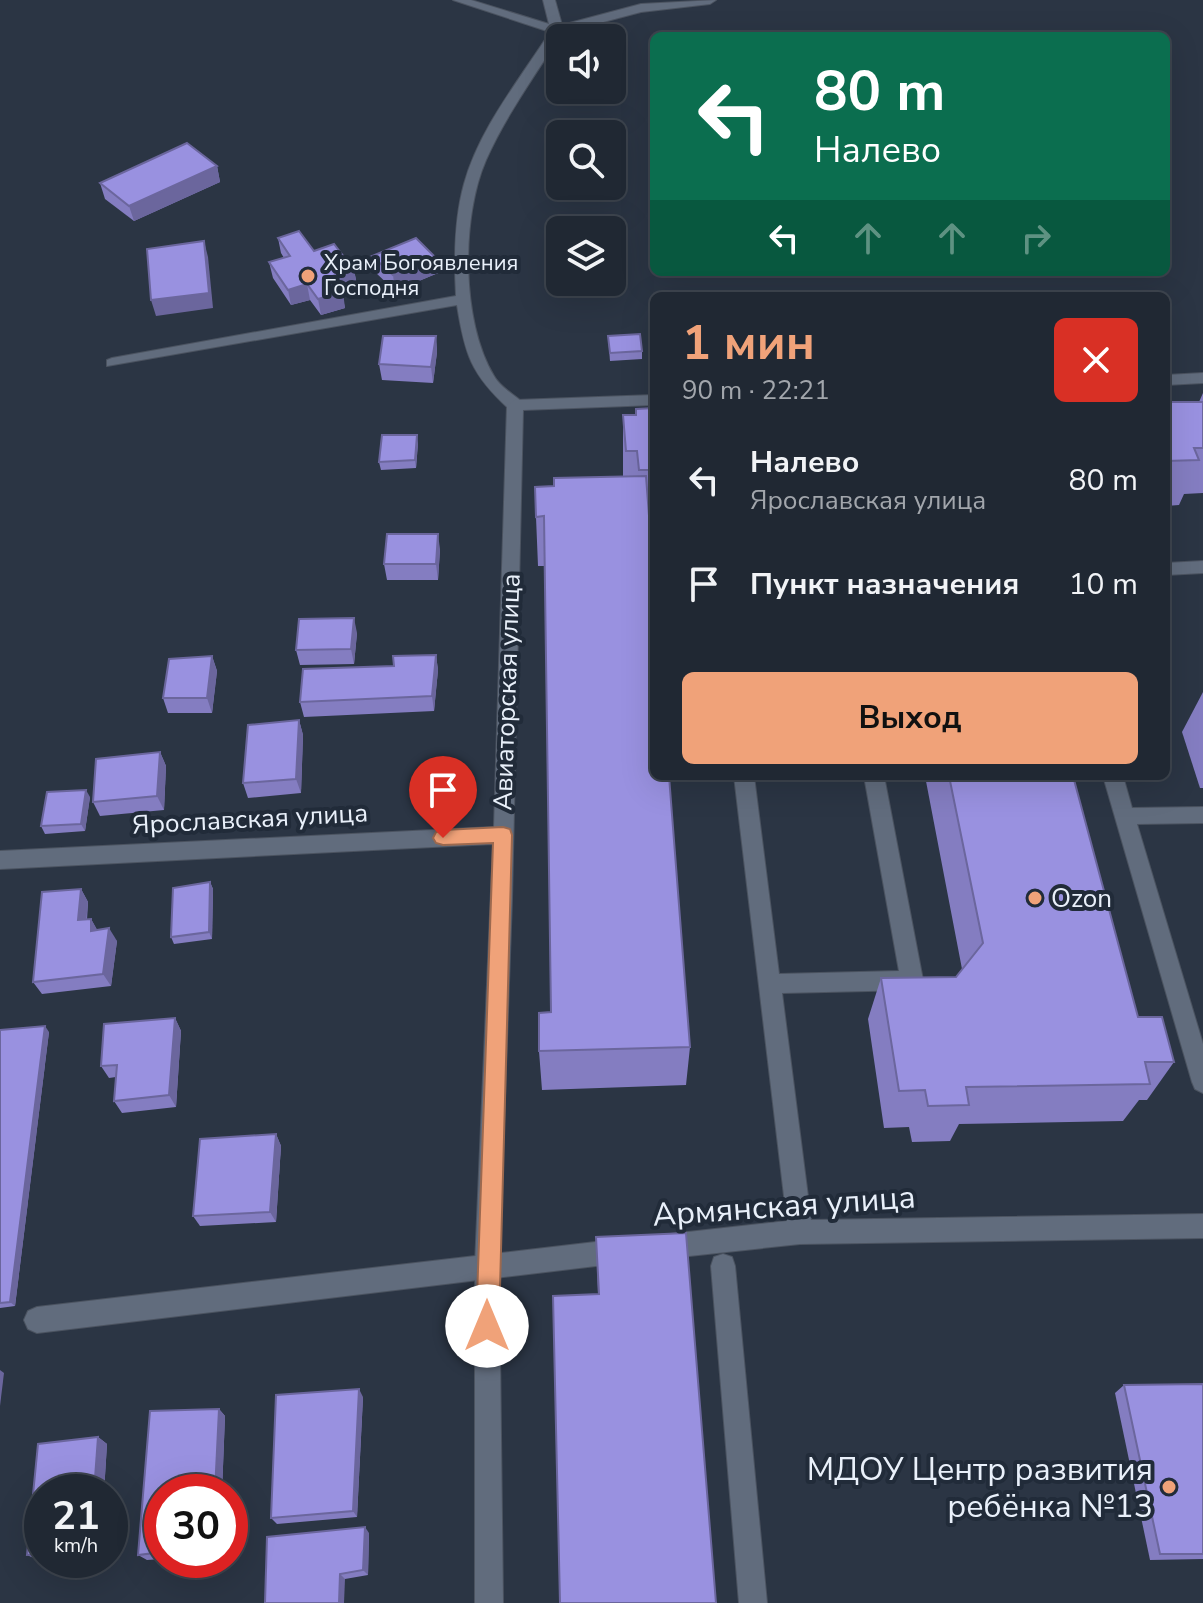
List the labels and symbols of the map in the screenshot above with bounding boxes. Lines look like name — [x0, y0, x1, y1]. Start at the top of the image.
place label: Храм Богоявления Господня — [324, 248, 518, 303]
marker: Храм Богоявления Господня — [299, 267, 317, 285]
street label: Авиаторская улица — [485, 573, 529, 811]
pin — [409, 756, 477, 838]
street label: Ярославская улица — [131, 795, 369, 843]
place label: Ozon — [1051, 881, 1112, 916]
marker: Ozon — [1026, 889, 1044, 907]
street label: Армянская улица — [651, 1175, 917, 1237]
position arrow — [445, 1284, 529, 1368]
place label: МДОУ Центр развития ребёнка №13 — [807, 1448, 1153, 1528]
speed limit sign: 30 — [144, 1474, 248, 1578]
marker: МДОУ Центр развития ребёнка №13 — [1160, 1478, 1178, 1496]

